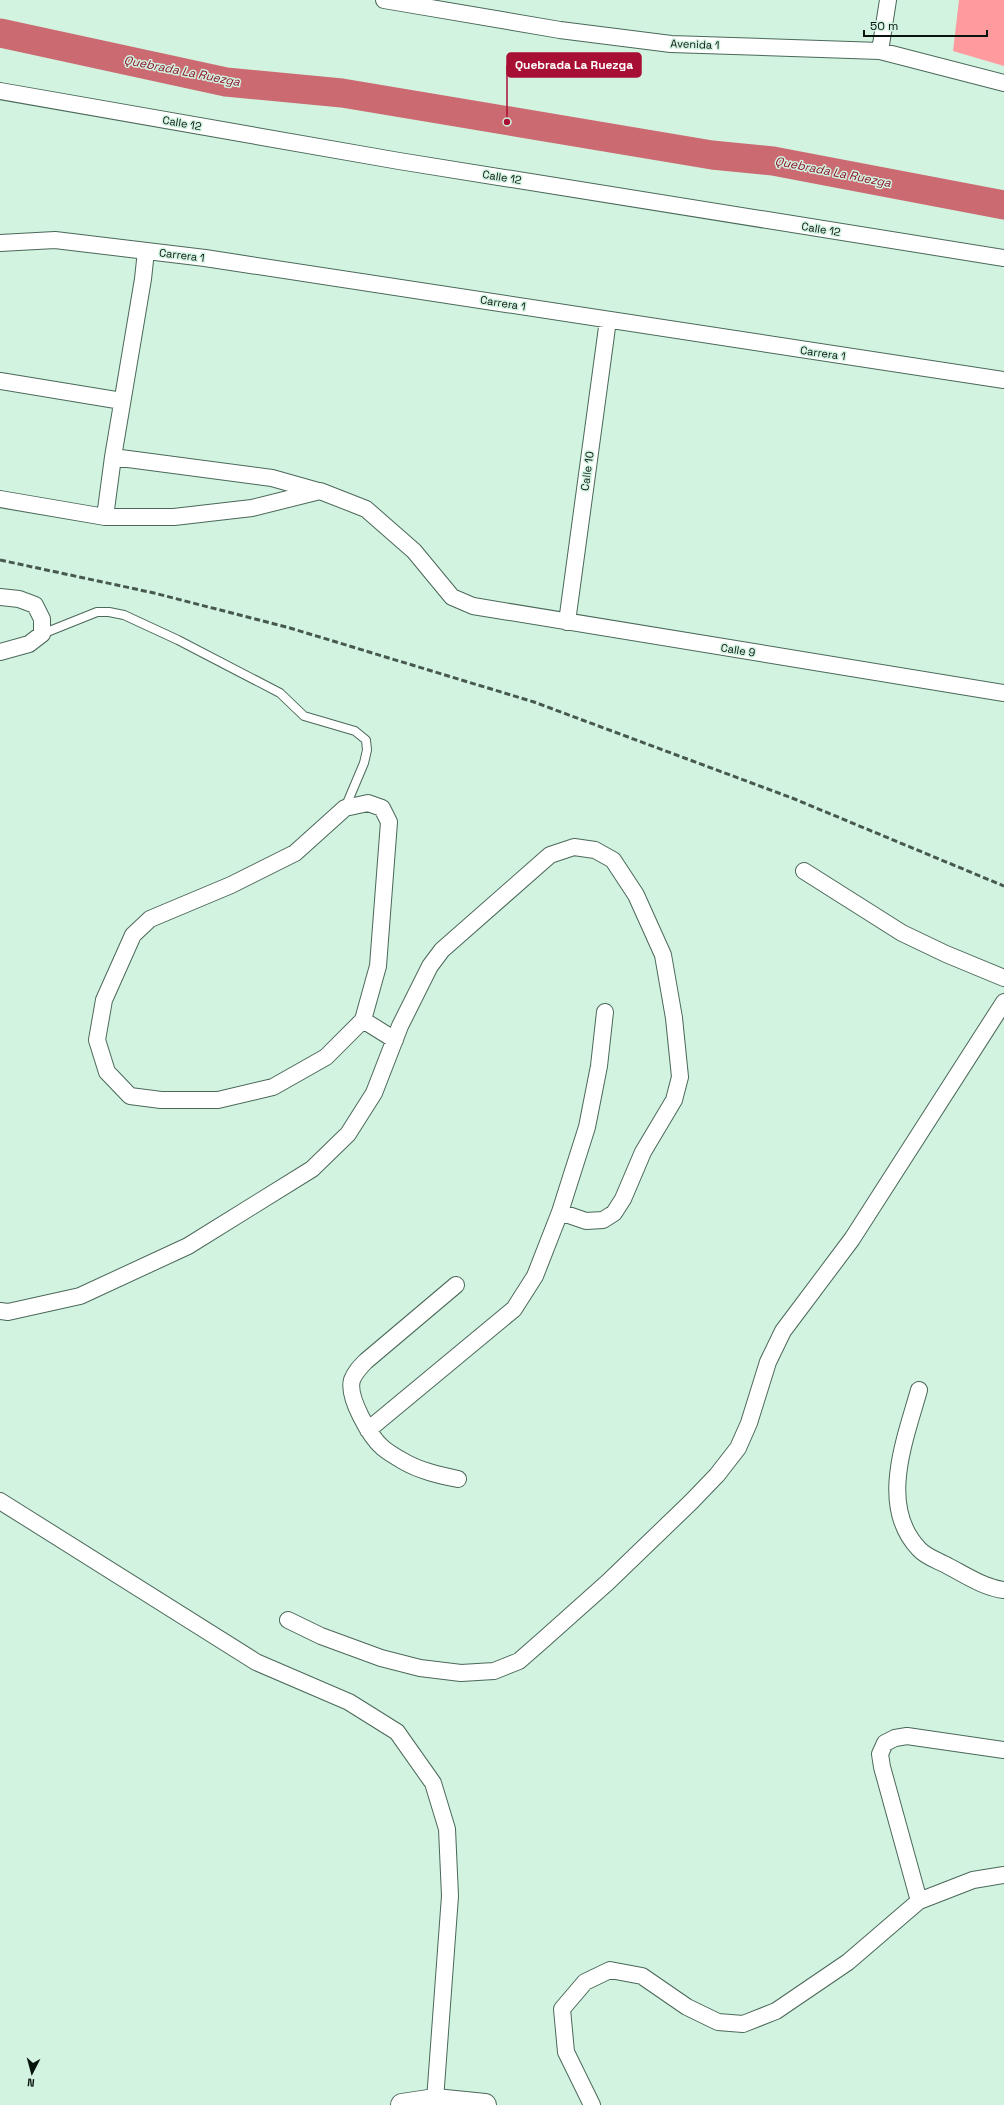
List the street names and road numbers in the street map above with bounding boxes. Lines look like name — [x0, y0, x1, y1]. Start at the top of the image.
street label: Avenida 1 — [670, 36, 720, 52]
street label: Calle 12 — [161, 113, 203, 133]
street label: Calle 12 — [481, 167, 523, 187]
street label: Calle 12 — [800, 219, 842, 239]
street label: Carrera 1 — [158, 245, 206, 265]
street label: Carrera 1 — [479, 293, 527, 313]
street label: Carrera 1 — [799, 343, 847, 363]
street label: Calle 10 — [577, 450, 597, 492]
street label: Calle 9 — [720, 640, 757, 660]

